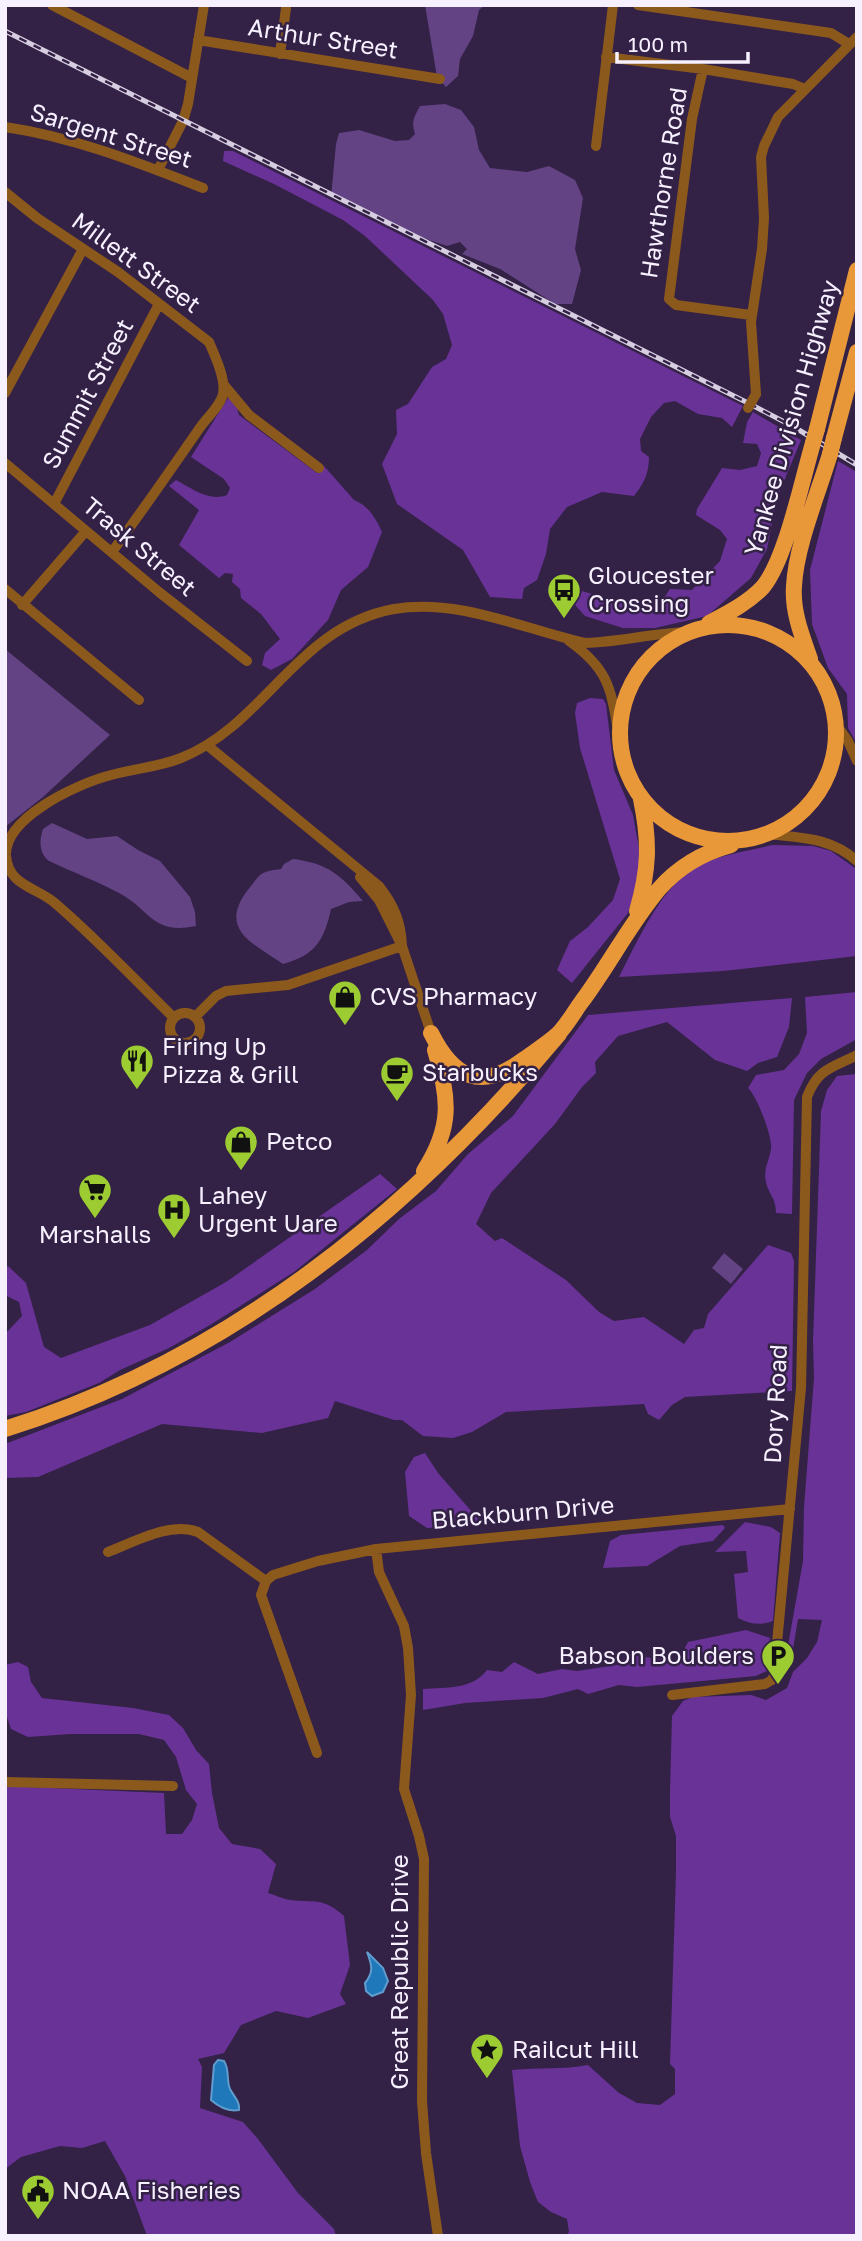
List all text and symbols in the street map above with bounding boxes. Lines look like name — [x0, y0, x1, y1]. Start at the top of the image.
street label: Arthur Street — [246, 11, 400, 64]
scale bar — [617, 21, 748, 65]
text: 100 m — [628, 31, 688, 57]
street label: Hawthorne Road — [633, 85, 692, 280]
street label: Sargent Street — [27, 96, 196, 173]
street label: Millett Street — [67, 205, 207, 318]
street label: Yankee Division Highway — [737, 276, 844, 559]
street label: Summit Street — [35, 313, 138, 473]
street label: Trask Street — [78, 490, 202, 602]
place label: Gloucester Crossing — [588, 560, 714, 617]
bus stop icon: Gloucester Crossing — [545, 571, 583, 620]
shop icon: CVS Pharmacy — [326, 978, 364, 1027]
place label: CVS Pharmacy — [370, 981, 537, 1010]
place label: Firing Up Pizza & Grill — [162, 1031, 299, 1088]
restaurant icon: Firing Up Pizza & Grill — [118, 1042, 156, 1091]
cafe icon: Starbucks — [378, 1054, 416, 1103]
place label: Starbucks — [422, 1057, 538, 1086]
shop icon: Petco — [222, 1123, 260, 1172]
place label: Petco — [266, 1126, 332, 1155]
supermarket icon: Marshalls — [76, 1171, 114, 1220]
place label: Lahey Urgent Uare — [198, 1180, 338, 1237]
hospital icon: Lahey Urgent Uare — [155, 1191, 193, 1240]
place label: Marshalls — [39, 1219, 151, 1248]
street label: Dory Road — [757, 1343, 792, 1464]
street label: Blackburn Drive — [431, 1489, 615, 1534]
parking icon: Babson Boulders — [759, 1637, 797, 1686]
place label: Babson Boulders — [559, 1640, 754, 1669]
street label: Great Republic Drive — [384, 1854, 413, 2090]
place icon: Railcut Hill — [468, 2031, 506, 2080]
place label: Railcut Hill — [512, 2034, 639, 2063]
public building icon: NOAA Fisheries — [19, 2172, 57, 2221]
place label: NOAA Fisheries — [62, 2175, 241, 2204]

